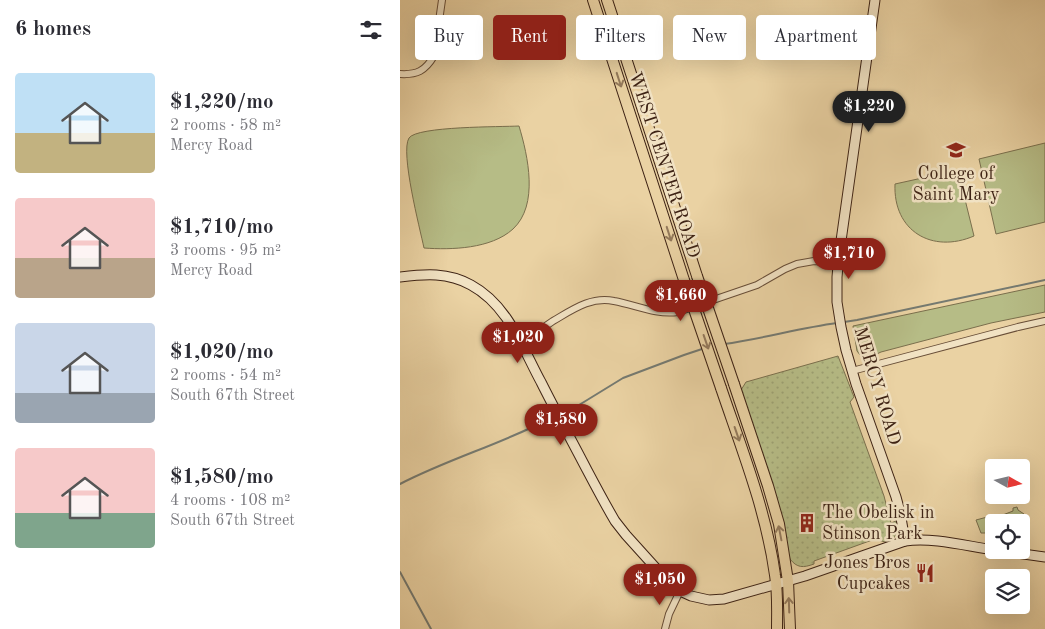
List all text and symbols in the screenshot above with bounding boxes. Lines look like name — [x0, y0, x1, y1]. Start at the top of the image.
chip: Buy — [415, 15, 483, 60]
chip: Rent — [493, 15, 566, 60]
chip: Filters — [576, 15, 663, 60]
chip: New — [673, 15, 746, 60]
chip: Apartment — [756, 15, 876, 60]
icon: filters — [357, 16, 385, 44]
text: 6 homes — [15, 19, 91, 40]
street label: WEST CENTER ROAD — [625, 70, 703, 260]
one-way arrow — [615, 71, 624, 87]
pin: $1,220 — [828, 90, 910, 133]
text: $1,220/mo — [170, 92, 274, 113]
icon: home — [55, 93, 115, 153]
text: $1,220 — [844, 99, 894, 115]
text: 2 rooms · 58 m² — [170, 118, 281, 134]
text: Mercy Road — [170, 138, 253, 154]
school or university icon: College of Saint Mary — [945, 139, 967, 161]
place label: College of Saint Mary — [913, 165, 1000, 204]
text: $1,710/mo — [170, 217, 274, 238]
icon: home — [55, 218, 115, 278]
one-way arrow — [665, 226, 674, 241]
pin: $1,710 — [808, 238, 890, 280]
text: 3 rooms · 95 m² — [170, 243, 281, 259]
text: $1,710 — [824, 246, 874, 262]
text: Mercy Road — [170, 263, 253, 279]
pin: $1,660 — [640, 280, 722, 322]
text: $1,660 — [656, 288, 706, 304]
pin: $1,020 — [477, 322, 559, 364]
street label: MERCY ROAD — [850, 325, 904, 447]
text: $1,020 — [493, 330, 543, 346]
one-way arrow — [702, 334, 711, 350]
text: $1,020/mo — [170, 342, 274, 363]
icon: home — [55, 343, 115, 403]
text: 2 rooms · 54 m² — [170, 368, 281, 384]
text: South 67th Street — [170, 388, 295, 404]
pin: $1,580 — [520, 404, 602, 446]
text: $1,580 — [536, 412, 586, 428]
one-way arrow — [733, 426, 742, 441]
north arrow — [985, 459, 1030, 504]
map controls — [985, 459, 1030, 614]
text: $1,580/mo — [170, 467, 274, 488]
icon: home — [55, 468, 115, 528]
text: 4 rooms · 108 m² — [170, 493, 290, 509]
place label: The Obelisk in Stinson Park — [822, 504, 935, 543]
building icon: The Obelisk in Stinson Park — [796, 512, 818, 534]
text: South 67th Street — [170, 513, 295, 529]
button: locate — [985, 514, 1030, 559]
one-way arrow — [775, 525, 785, 541]
place label: Jones Bros Cupcakes — [824, 554, 910, 593]
restaurant icon: Jones Bros Cupcakes — [914, 562, 936, 584]
pin: $1,050 — [619, 564, 701, 606]
button: layers — [985, 569, 1030, 614]
text: $1,050 — [635, 572, 685, 588]
one-way arrow — [785, 597, 794, 613]

